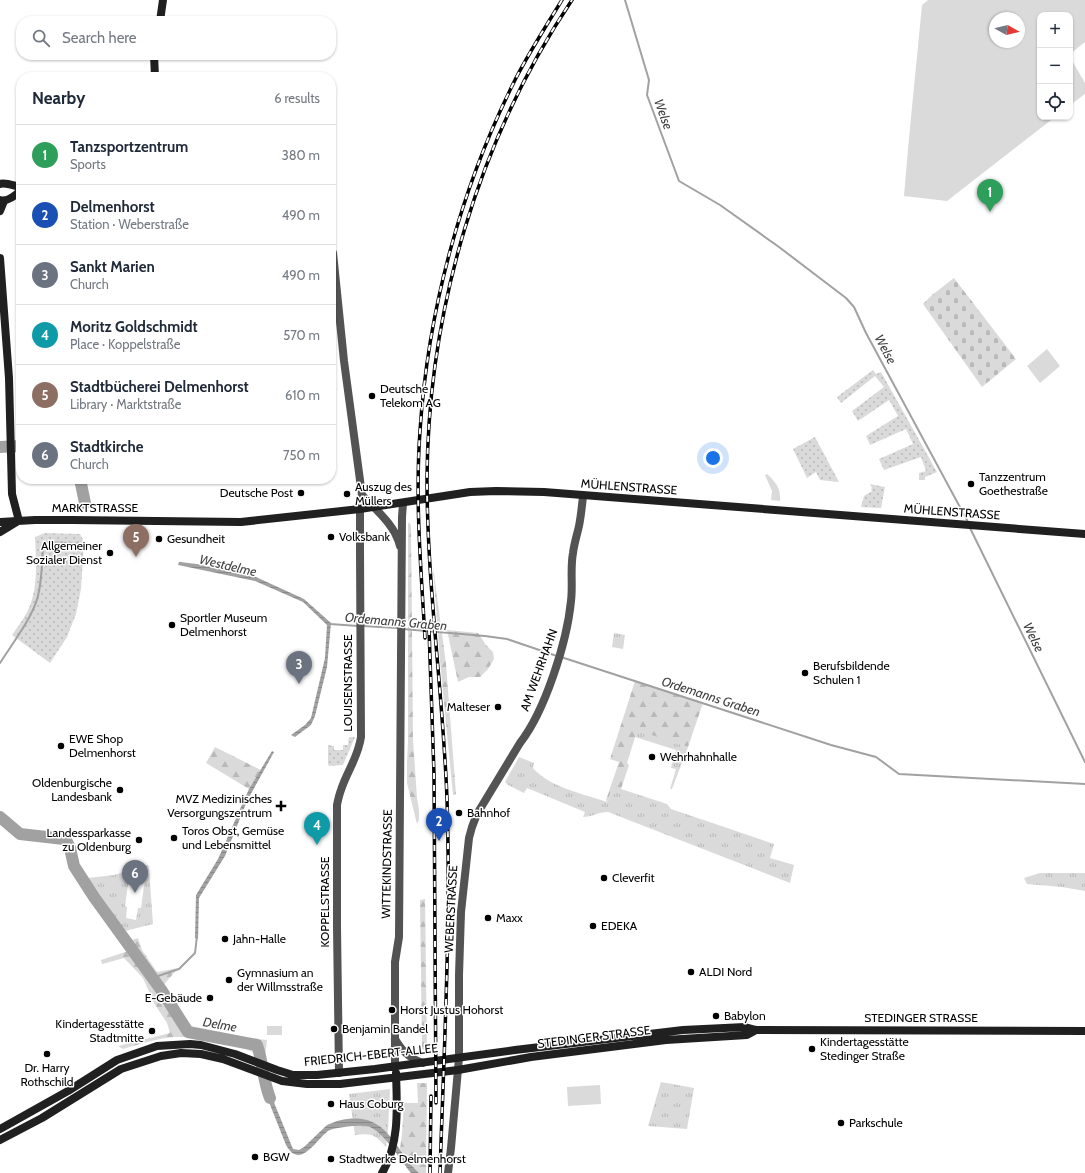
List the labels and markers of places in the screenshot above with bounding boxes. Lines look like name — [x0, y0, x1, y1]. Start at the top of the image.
pin: 1 — [977, 179, 1003, 212]
place label: Deutsche Telekom AG — [380, 381, 441, 410]
marker: Deutsche Telekom AG — [367, 391, 377, 401]
place label: Tanzzentrum Goethestraße — [979, 469, 1048, 498]
place label: Auszug des Müllers — [355, 479, 412, 508]
marker: Tanzzentrum Goethestraße — [966, 479, 976, 489]
place label: Deutsche Post — [220, 485, 293, 500]
marker: Deutsche Post — [296, 488, 306, 498]
marker: Auszug des Müllers — [342, 489, 352, 499]
pin: 5 — [123, 524, 149, 557]
place label: Volksbank — [339, 529, 391, 544]
place label: Gesundheit — [167, 531, 225, 546]
marker: Volksbank — [326, 532, 336, 542]
marker: Gesundheit — [154, 534, 164, 544]
place label: Allgemeiner Sozialer Dienst — [26, 538, 102, 567]
marker: Allgemeiner Sozialer Dienst — [105, 548, 115, 558]
place label: Sportler Museum Delmenhorst — [180, 610, 267, 639]
marker: Sportler Museum Delmenhorst — [167, 620, 177, 630]
pin: 3 — [286, 651, 312, 684]
place label: Berufsbildende Schulen 1 — [813, 658, 890, 687]
marker: Berufsbildende Schulen 1 — [800, 668, 810, 678]
place label: Malteser — [447, 699, 490, 714]
marker: Malteser — [493, 702, 503, 712]
place label: EWE Shop Delmenhorst — [69, 731, 136, 760]
marker: EWE Shop Delmenhorst — [56, 741, 66, 751]
place label: Wehrhahnhalle — [660, 749, 737, 764]
marker: Wehrhahnhalle — [647, 752, 657, 762]
place label: Oldenburgische Landesbank — [32, 775, 113, 804]
marker: Oldenburgische Landesbank — [115, 785, 125, 795]
place label: MVZ Medizinisches Versorgungszentrum — [167, 791, 272, 820]
marker: MVZ Medizinisches Versorgungszentrum — [275, 800, 287, 812]
place label: Bahnhof — [467, 805, 510, 820]
pin: 2 — [426, 808, 452, 841]
marker: Bahnhof — [454, 808, 464, 818]
pin: 4 — [304, 812, 330, 845]
place label: Toros Obst, Gemüse und Lebensmittel — [182, 823, 284, 852]
place label: Landessparkasse zu Oldenburg — [46, 825, 132, 854]
marker: Toros Obst, Gemüse und Lebensmittel — [169, 833, 179, 843]
marker: Landessparkasse zu Oldenburg — [134, 835, 144, 845]
pin: 6 — [122, 860, 148, 893]
place label: Cleverfit — [612, 870, 655, 885]
marker: Cleverfit — [599, 873, 609, 883]
place label: Maxx — [496, 910, 523, 925]
marker: Maxx — [483, 913, 493, 923]
place label: EDEKA — [601, 918, 638, 933]
marker: EDEKA — [588, 921, 598, 931]
place label: Jahn-Halle — [232, 931, 286, 946]
marker: Jahn-Halle — [220, 934, 230, 944]
place label: ALDI Nord — [699, 964, 752, 979]
place label: Gymnasium an der Willmsstraße — [237, 965, 323, 994]
marker: ALDI Nord — [686, 967, 696, 977]
marker: Gymnasium an der Willmsstraße — [224, 975, 234, 985]
place label: E-Gebäude — [145, 990, 202, 1005]
marker: E-Gebäude — [205, 993, 215, 1003]
place label: Horst Justus Hohorst — [400, 1002, 503, 1017]
marker: Horst Justus Hohorst — [387, 1005, 397, 1015]
place label: Babylon — [724, 1008, 766, 1023]
marker: Babylon — [711, 1011, 721, 1021]
place label: Kindertagesstätte Stadtmitte — [55, 1016, 144, 1045]
place label: Benjamin Bandel — [342, 1021, 428, 1036]
marker: Benjamin Bandel — [329, 1024, 339, 1034]
marker: Kindertagesstätte Stadtmitte — [147, 1026, 157, 1036]
place label: Kindertagesstätte Stedinger Straße — [820, 1034, 909, 1063]
marker: Kindertagesstätte Stedinger Straße — [807, 1044, 817, 1054]
marker: Dr. Harry Rothschild — [42, 1049, 52, 1059]
place label: Dr. Harry Rothschild — [21, 1060, 73, 1089]
place label: Haus Coburg — [339, 1096, 405, 1111]
marker: Haus Coburg — [326, 1099, 336, 1109]
place label: Parkschule — [849, 1115, 903, 1130]
marker: Parkschule — [836, 1118, 846, 1128]
place label: BGW — [263, 1149, 290, 1164]
place label: Stadtwerke Delmenhorst — [339, 1151, 466, 1166]
marker: BGW — [250, 1152, 260, 1162]
marker: Stadtwerke Delmenhorst — [326, 1154, 336, 1164]

